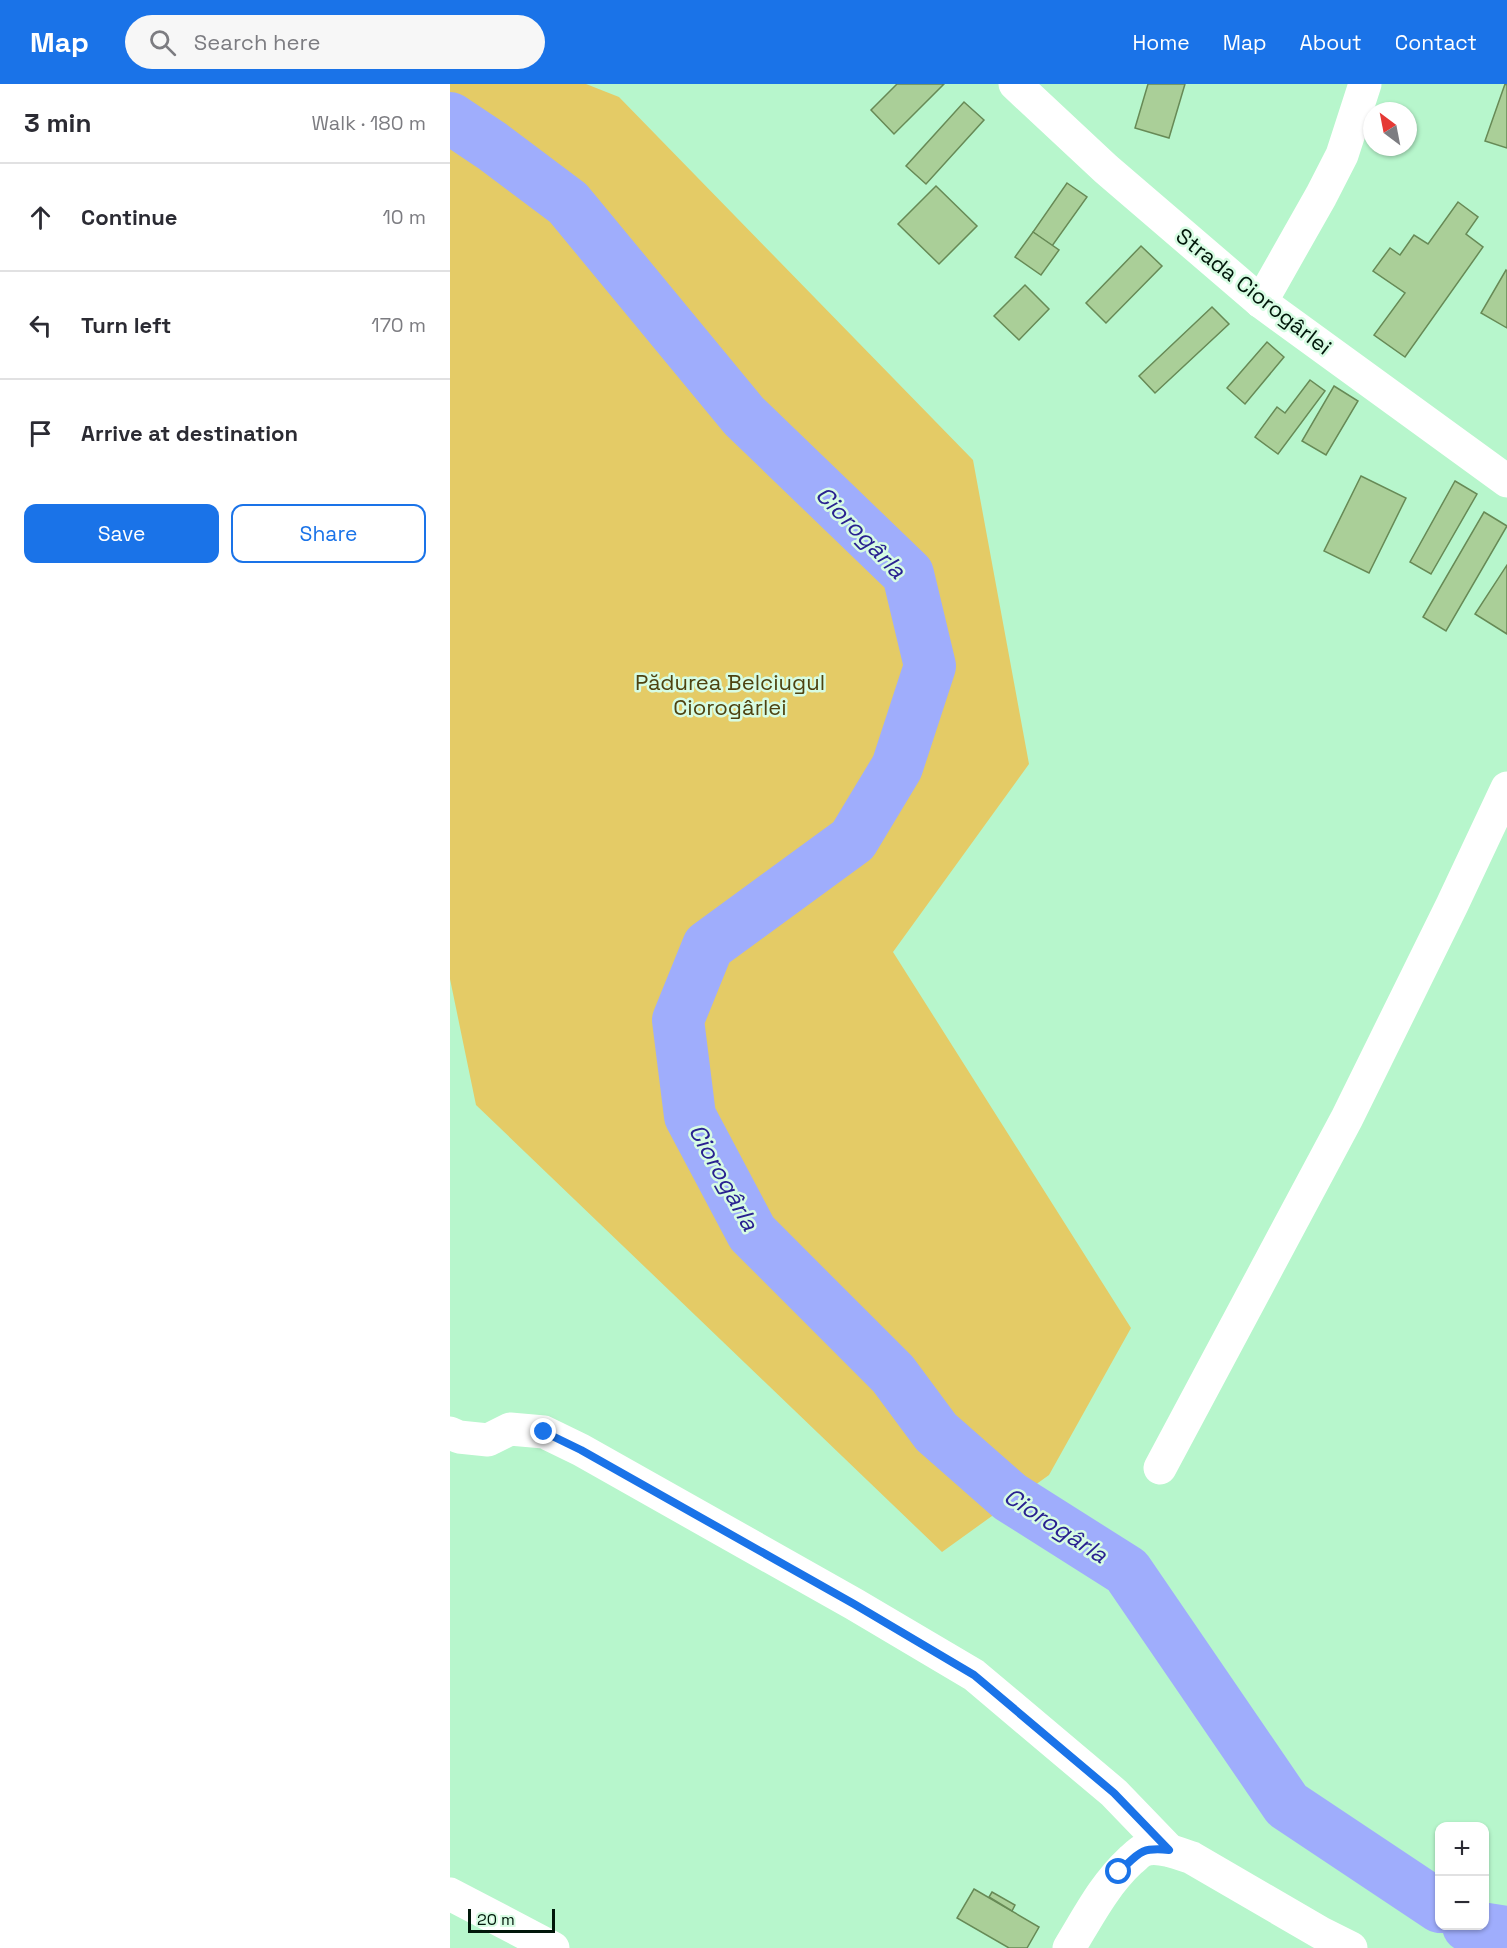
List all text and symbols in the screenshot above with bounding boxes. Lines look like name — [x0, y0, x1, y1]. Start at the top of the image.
search box — [125, 15, 545, 69]
text: Map — [30, 24, 89, 60]
icon: search — [146, 26, 179, 59]
text: Search here — [194, 28, 321, 56]
text: Home — [1132, 29, 1190, 56]
text: Map — [1223, 29, 1267, 56]
text: About — [1300, 29, 1362, 56]
text: Contact — [1395, 29, 1477, 56]
north arrow — [1363, 102, 1417, 156]
text: 3 min — [24, 106, 92, 140]
text: Walk · 180 m — [312, 110, 426, 136]
icon: ahead — [24, 201, 57, 234]
text: Continue — [81, 203, 177, 231]
text: 10 m — [382, 204, 426, 230]
street label: Strada Ciorogârlei — [1171, 222, 1337, 360]
icon: left — [24, 309, 57, 342]
text: Turn left — [81, 311, 171, 339]
text: 170 m — [371, 312, 426, 338]
icon: arrive — [24, 417, 57, 450]
text: Arrive at destination — [81, 419, 298, 447]
water label: Ciorogârla — [809, 479, 913, 585]
button: Save — [24, 504, 219, 563]
button: Share — [231, 504, 426, 563]
park label: Pădurea Belciugul Ciorogârlei — [635, 668, 825, 721]
water label: Ciorogârla — [682, 1118, 766, 1236]
route end — [530, 1418, 556, 1444]
water label: Ciorogârla — [998, 1480, 1114, 1570]
map controls — [1435, 1822, 1489, 1930]
button: + — [1435, 1822, 1489, 1876]
route start — [1105, 1858, 1131, 1884]
button: − — [1435, 1876, 1489, 1930]
scale bar — [468, 1906, 555, 1934]
text: 20 m — [477, 1909, 515, 1930]

